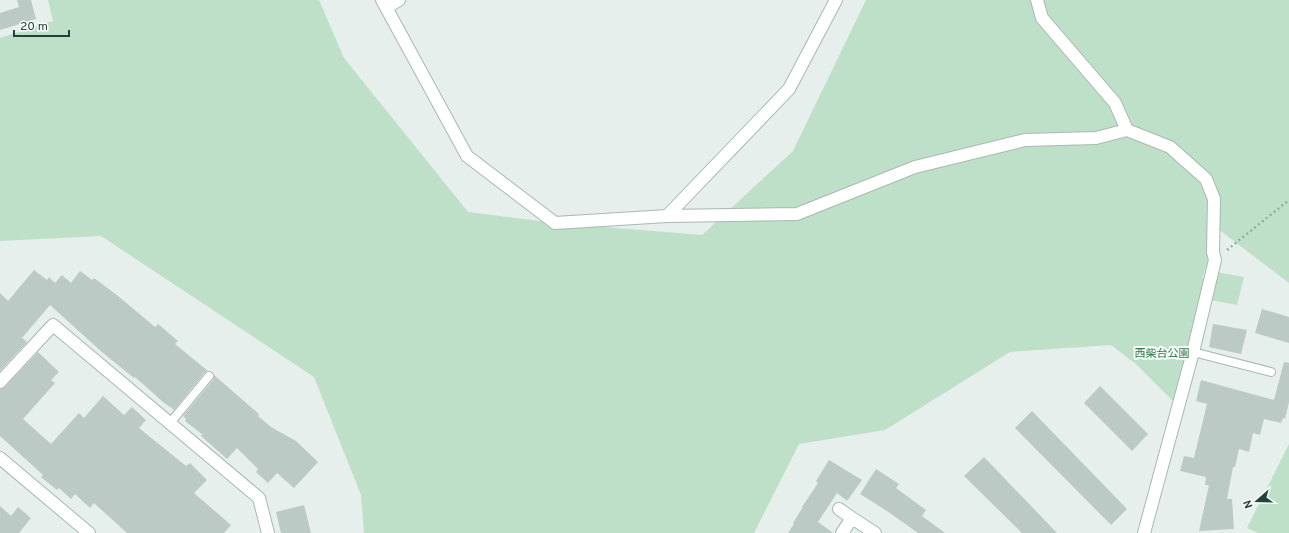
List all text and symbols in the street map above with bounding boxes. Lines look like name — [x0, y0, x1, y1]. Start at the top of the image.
scale bar — [14, 12, 69, 38]
text: 20 m — [20, 19, 48, 35]
park label: 西柴台公園 — [1135, 347, 1190, 361]
north arrow — [1237, 481, 1277, 521]
text: N — [1241, 498, 1256, 510]

